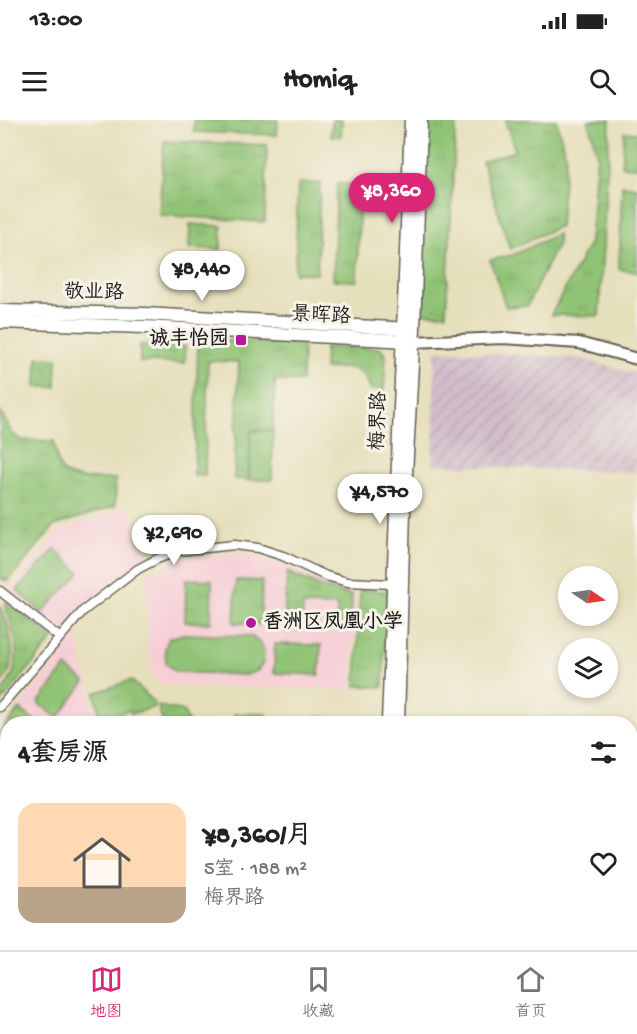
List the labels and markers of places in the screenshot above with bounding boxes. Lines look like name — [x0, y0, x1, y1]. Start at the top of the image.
pin: ¥8,360 — [343, 173, 441, 224]
pin: ¥8,440 — [153, 251, 251, 302]
place label: 诚丰怡园 — [149, 327, 229, 352]
marker: 诚丰怡园 — [234, 333, 248, 347]
pin: ¥4,570 — [331, 474, 429, 525]
pin: ¥2,690 — [125, 515, 223, 566]
place label: 香洲区凤凰小学 — [263, 610, 403, 635]
marker: 香洲区凤凰小学 — [244, 616, 258, 630]

